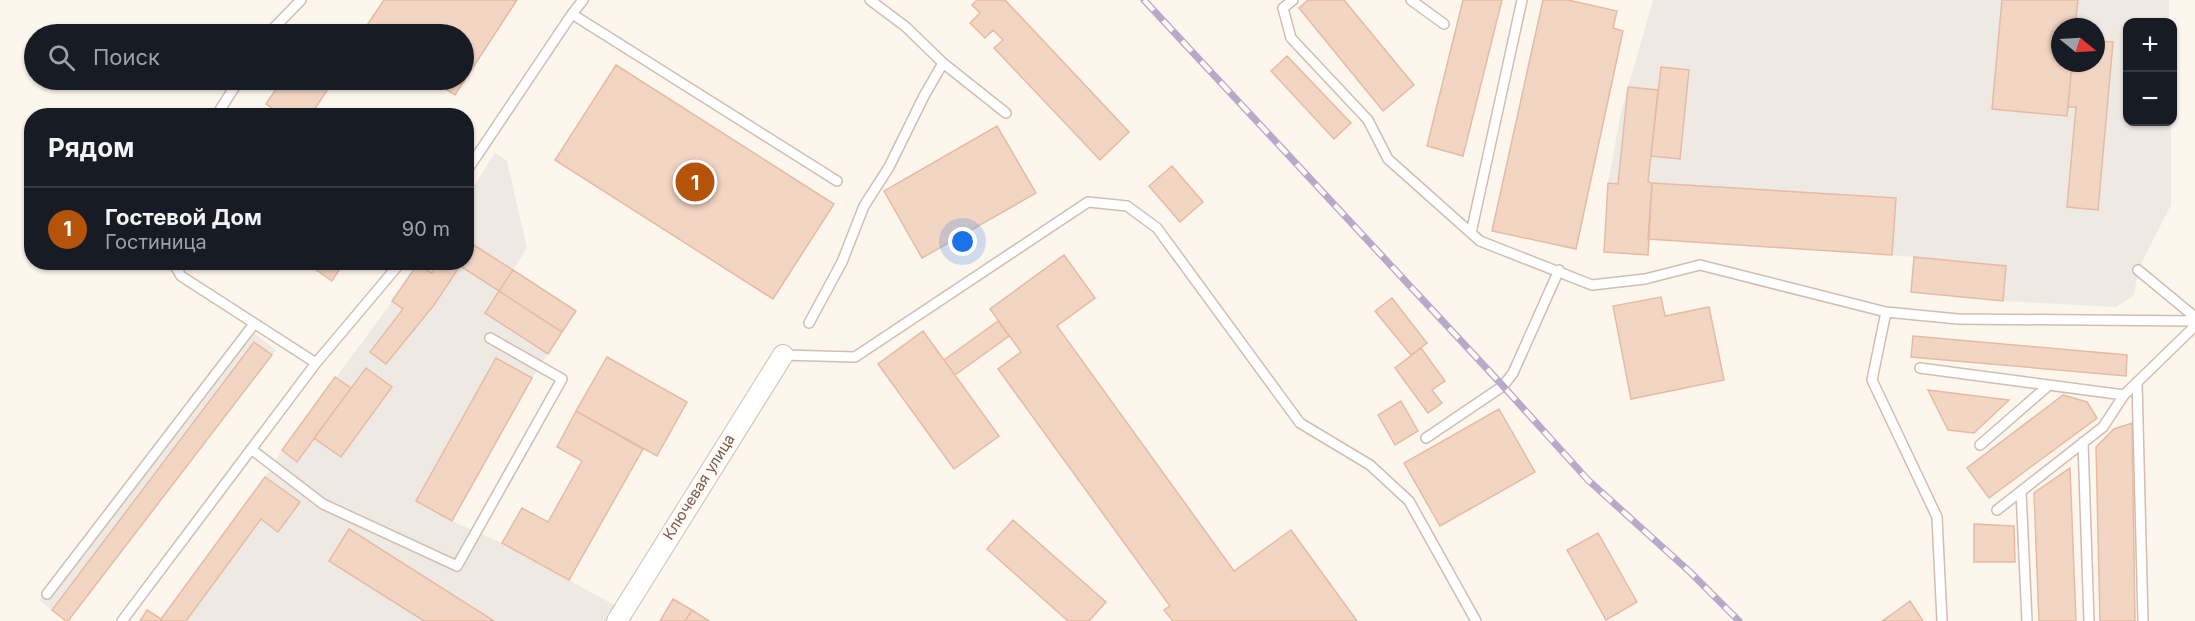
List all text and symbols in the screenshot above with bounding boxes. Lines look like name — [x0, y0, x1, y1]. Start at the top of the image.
north arrow — [2051, 18, 2105, 72]
map controls — [2123, 18, 2177, 126]
button: + — [2123, 18, 2177, 72]
search box — [24, 24, 474, 90]
icon: search — [45, 41, 78, 74]
text: Поиск — [93, 44, 160, 70]
button: − — [2123, 72, 2177, 126]
text: Рядом — [48, 132, 134, 163]
pin: 1 — [676, 160, 714, 204]
text: Гостевой Дом — [105, 204, 262, 230]
text: 1 — [63, 217, 72, 241]
text: 90 m — [402, 217, 450, 241]
your location — [948, 227, 977, 256]
text: Гостиница — [105, 230, 207, 254]
street label: Ключевая улица — [658, 430, 739, 543]

